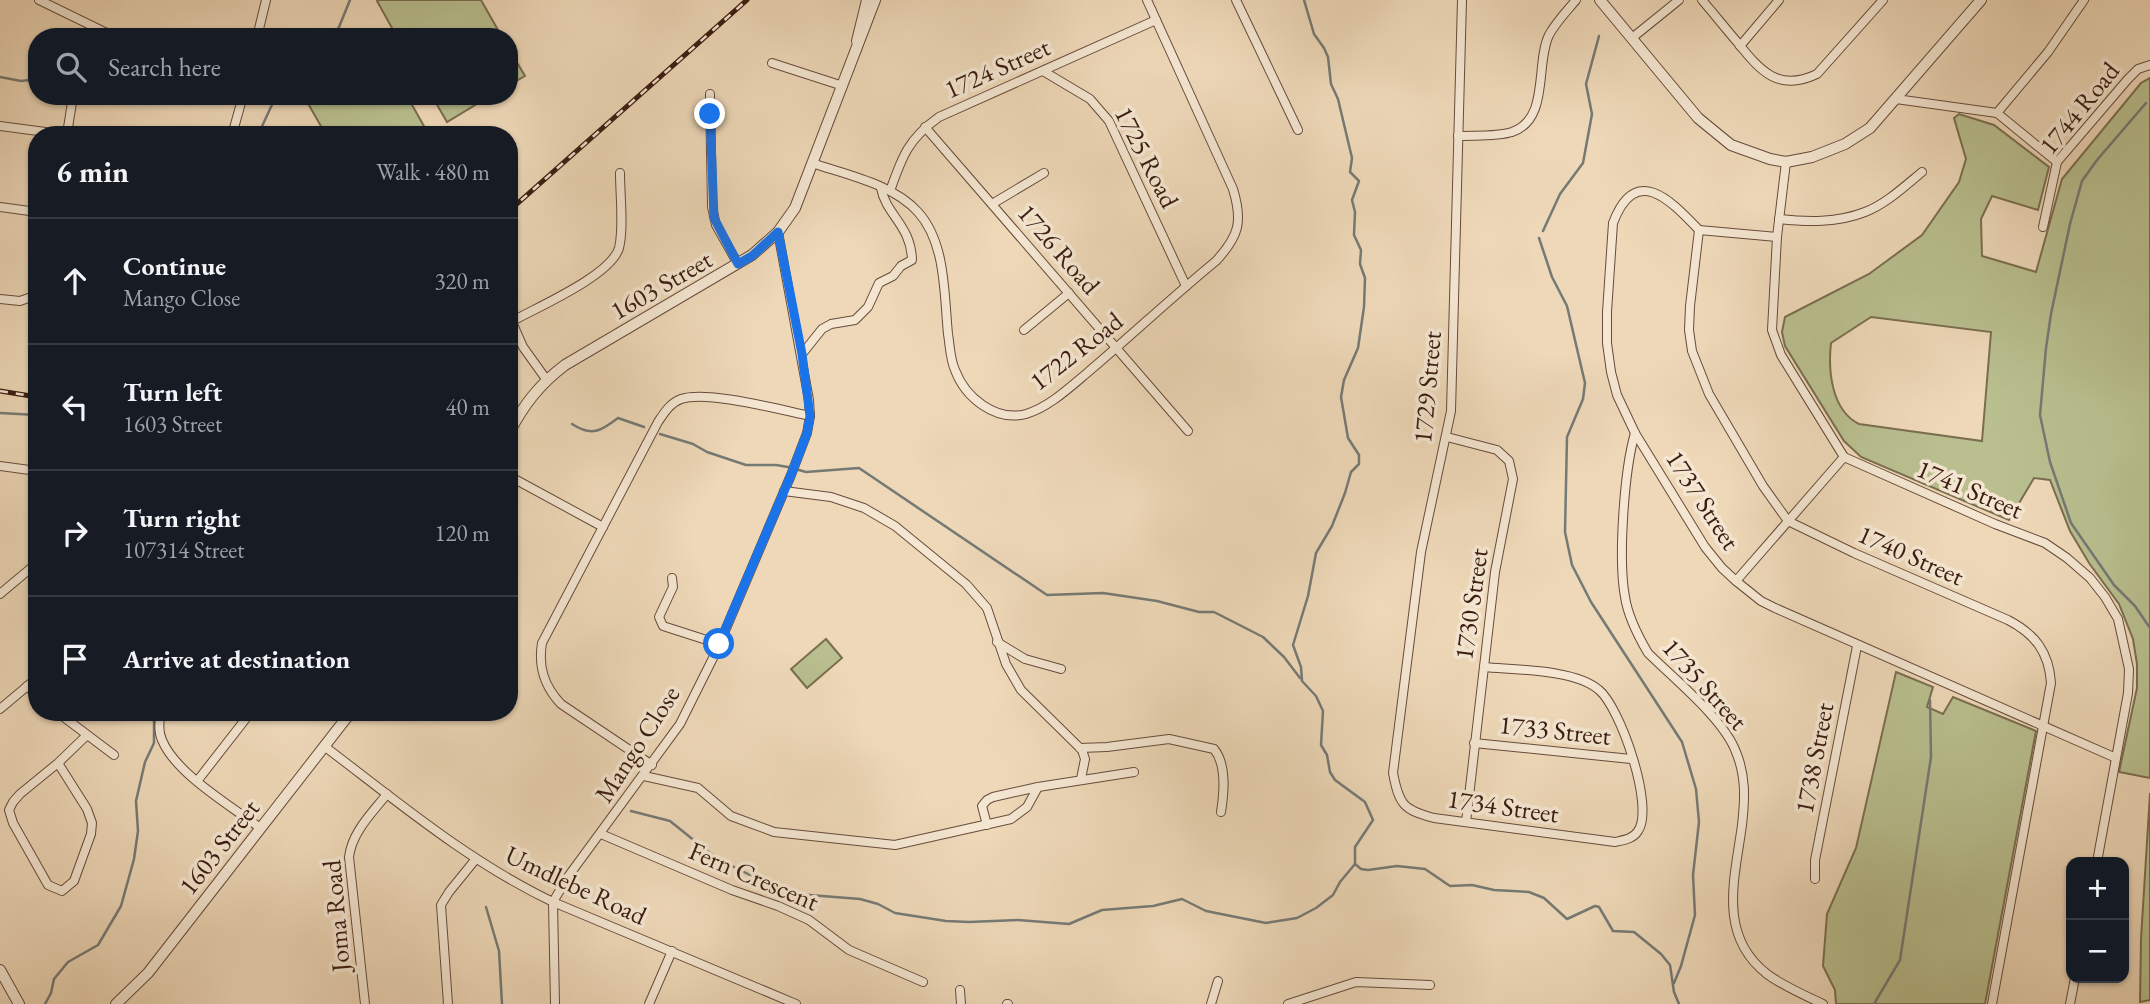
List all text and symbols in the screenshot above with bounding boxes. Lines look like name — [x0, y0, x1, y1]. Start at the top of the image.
search box — [28, 28, 518, 105]
street label: 1724 Street — [939, 30, 1055, 106]
icon: search — [52, 48, 90, 86]
text: Search here — [108, 50, 221, 84]
street label: 1744 Road — [2031, 54, 2127, 161]
route end — [694, 98, 725, 129]
street label: 1725 Road — [1107, 100, 1187, 214]
text: 6 min — [56, 152, 129, 191]
text: Walk · 480 m — [376, 157, 490, 187]
street label: 1726 Road — [1010, 197, 1108, 302]
street label: 1603 Street — [604, 242, 718, 328]
text: Continue — [123, 249, 226, 283]
icon: ahead — [56, 262, 94, 300]
text: 320 m — [434, 266, 490, 296]
text: Mango Close — [123, 283, 240, 313]
street label: 1722 Road — [1022, 303, 1130, 398]
street label: 1729 Street — [1405, 330, 1449, 444]
text: Turn left — [123, 375, 222, 409]
icon: left — [56, 388, 94, 426]
text: 40 m — [445, 392, 490, 422]
text: 1603 Street — [123, 409, 222, 439]
street label: 1737 Street — [1658, 444, 1748, 556]
street label: 1741 Street — [1912, 451, 2028, 527]
text: Turn right — [123, 501, 241, 535]
icon: right — [56, 514, 94, 552]
street label: 1740 Street — [1853, 517, 1969, 593]
text: 120 m — [434, 518, 490, 548]
text: 107314 Street — [123, 535, 244, 565]
street label: 1730 Street — [1446, 546, 1496, 662]
route start — [703, 628, 734, 659]
street label: 1735 Street — [1655, 631, 1755, 737]
icon: arrive — [56, 640, 94, 678]
text: Arrive at destination — [123, 642, 350, 676]
street label: Mango Close — [587, 679, 687, 809]
street label: 1738 Street — [1787, 700, 1841, 816]
street label: 1733 Street — [1497, 707, 1613, 753]
street label: 1734 Street — [1445, 781, 1561, 831]
street label: 1603 Street — [171, 792, 267, 902]
street label: Fern Crescent — [684, 833, 824, 919]
street label: Umdlebe Road — [500, 837, 653, 933]
map controls — [2066, 857, 2129, 983]
button: + — [2066, 857, 2129, 920]
street label: Joma Road — [314, 858, 358, 975]
button: − — [2066, 920, 2129, 983]

